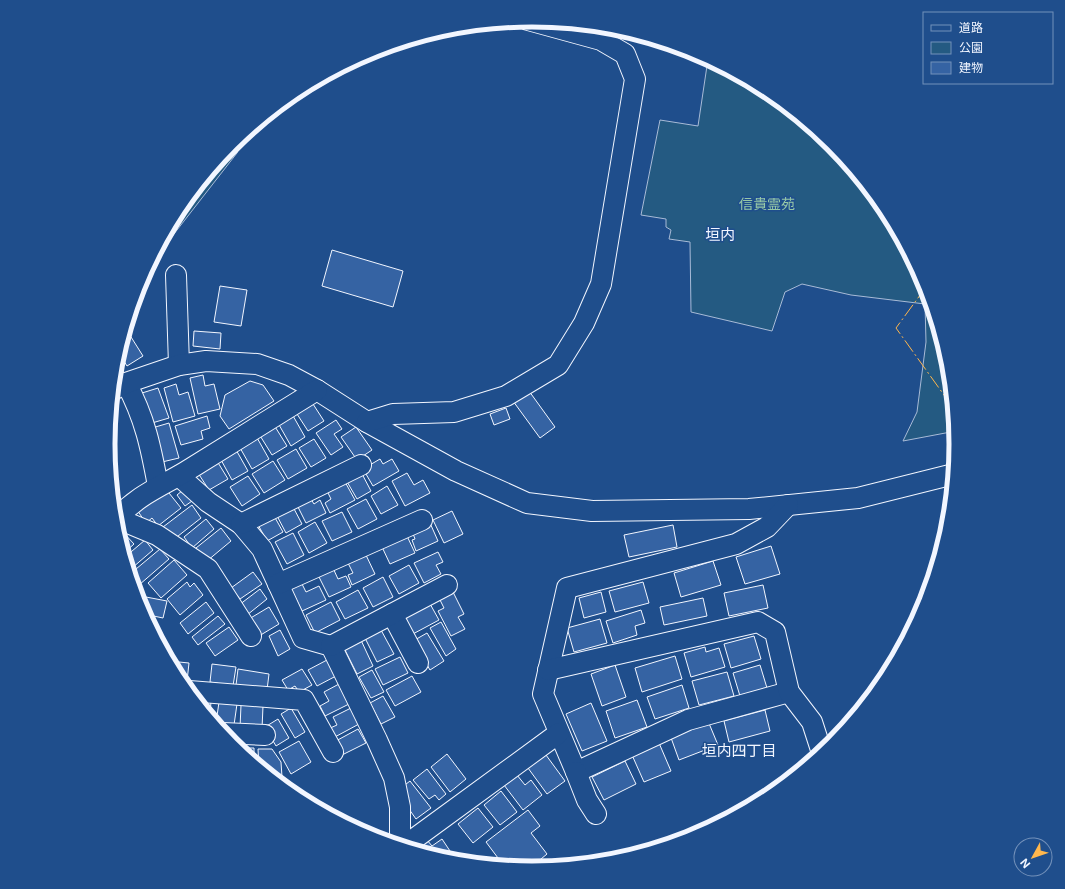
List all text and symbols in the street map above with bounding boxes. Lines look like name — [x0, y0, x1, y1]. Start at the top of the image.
legend — [923, 12, 1053, 84]
text: 道路 — [959, 20, 983, 35]
text: 公園 — [959, 40, 983, 55]
text: 建物 — [959, 60, 983, 75]
park label: 信貴霊苑 — [739, 195, 795, 212]
district label: 垣内 — [705, 225, 735, 244]
district label: 垣内四丁目 — [701, 741, 777, 760]
north arrow — [1013, 837, 1053, 877]
text: N — [1017, 856, 1033, 871]

